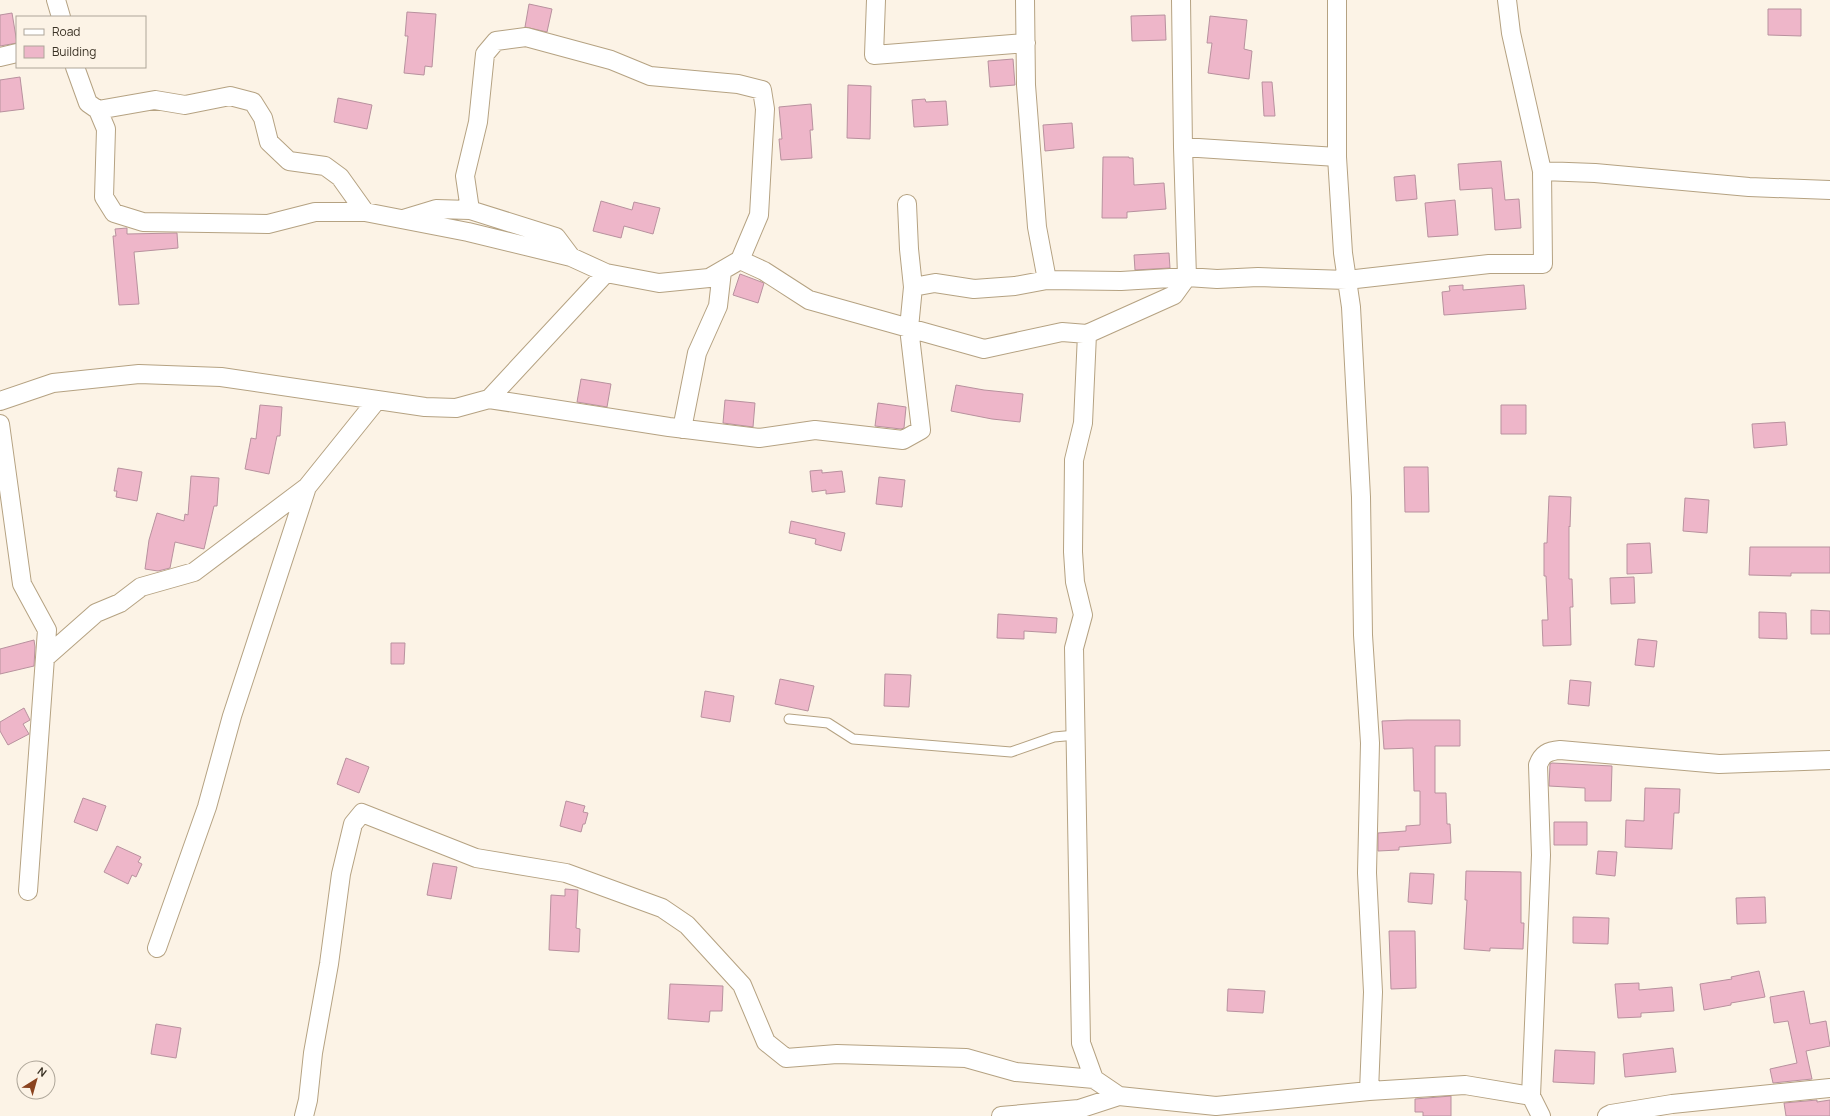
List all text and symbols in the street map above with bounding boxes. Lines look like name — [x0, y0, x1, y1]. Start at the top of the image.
legend — [16, 16, 146, 68]
text: Road — [52, 23, 80, 40]
text: Building — [52, 43, 96, 60]
north arrow — [16, 1060, 56, 1100]
text: N — [35, 1063, 50, 1080]

